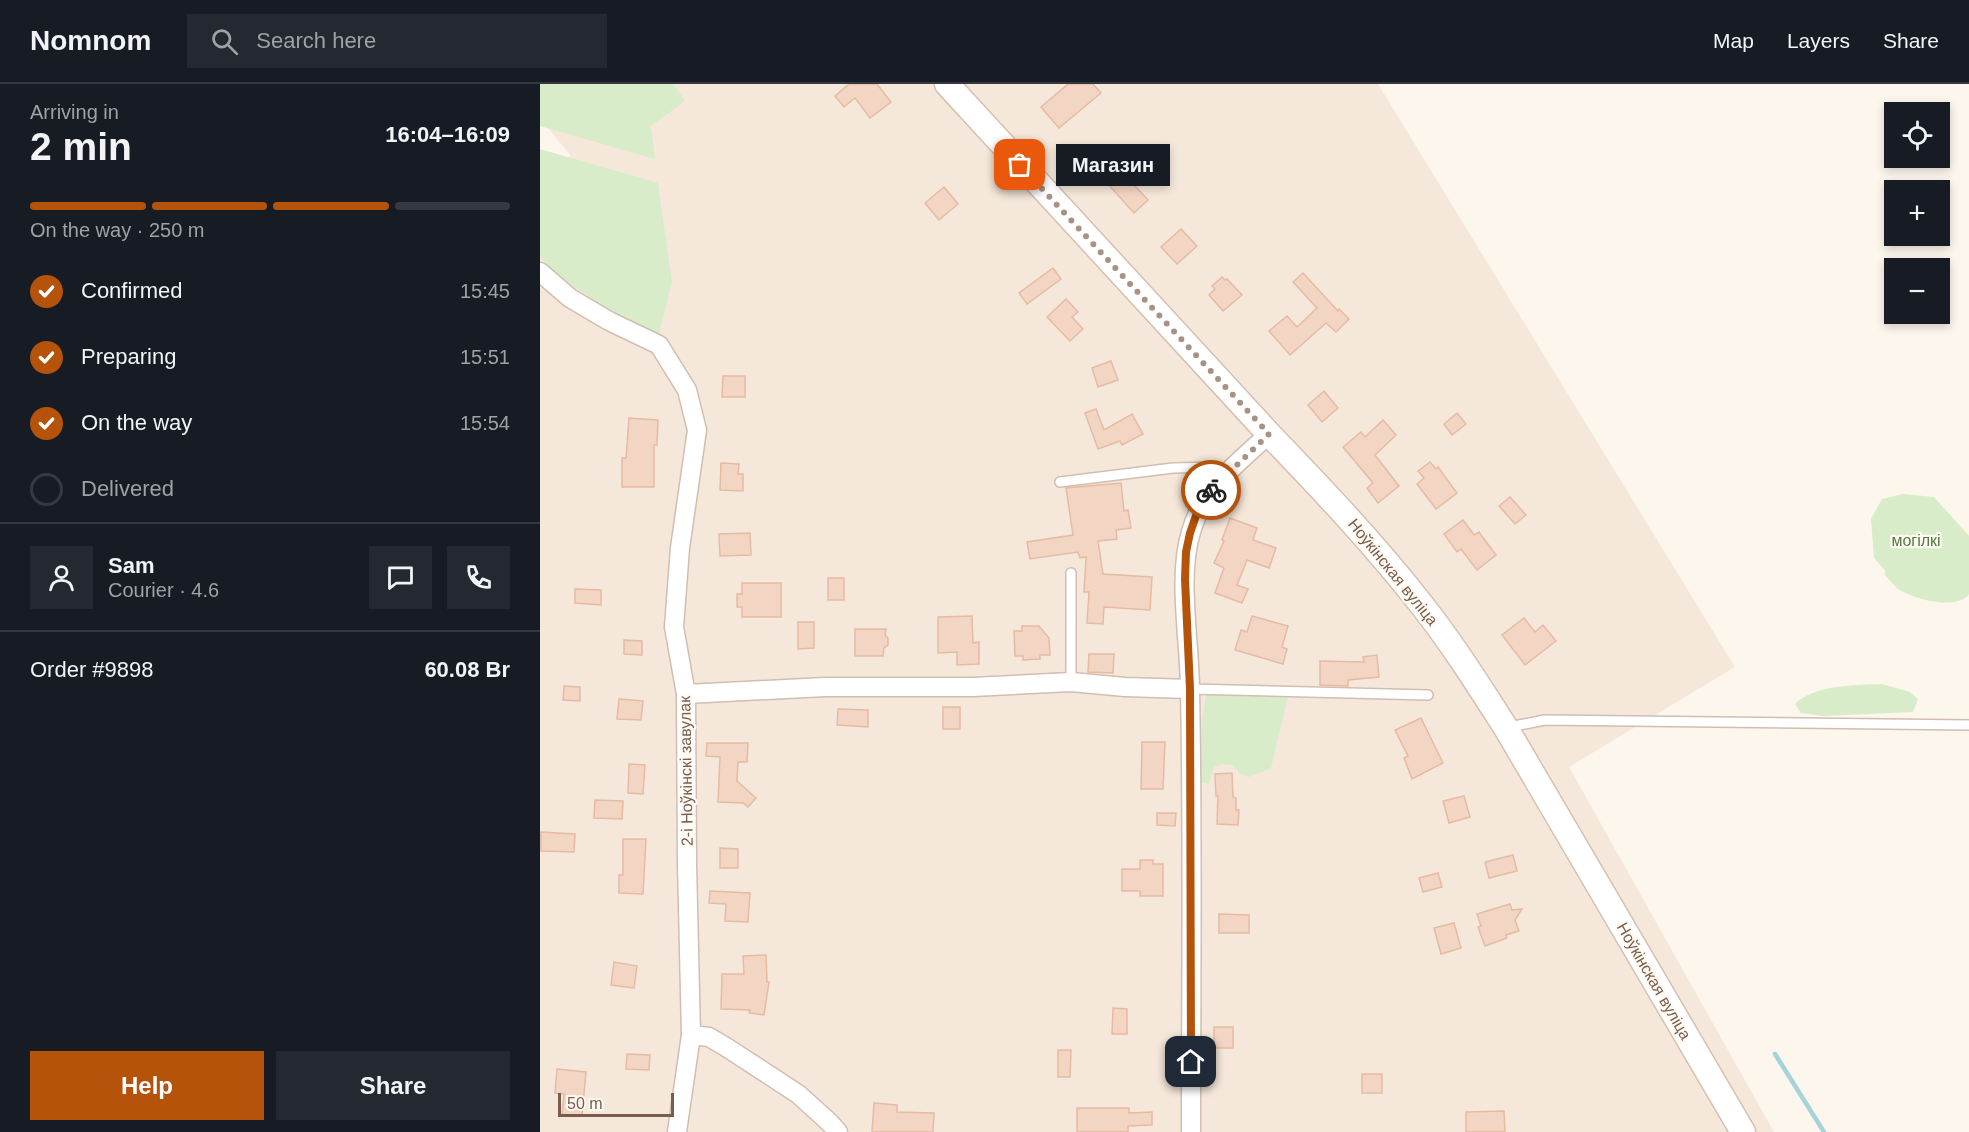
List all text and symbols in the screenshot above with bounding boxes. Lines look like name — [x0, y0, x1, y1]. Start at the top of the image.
search box — [187, 14, 607, 68]
text: Nomnom — [30, 25, 151, 56]
icon: search — [208, 25, 241, 58]
text: Search here — [256, 28, 376, 53]
text: Map — [1713, 29, 1754, 52]
text: Layers — [1787, 29, 1850, 52]
text: Share — [1883, 29, 1939, 52]
text: Arriving in — [30, 101, 119, 123]
map controls — [1884, 102, 1950, 324]
button: locate — [1884, 102, 1950, 168]
text: 16:04–16:09 — [385, 122, 510, 147]
text: 2 min — [30, 125, 132, 168]
pin — [994, 139, 1045, 190]
callout: Магазин — [1056, 144, 1170, 186]
icon: bag — [1003, 148, 1036, 181]
text: Магазин — [1072, 154, 1154, 176]
button: + — [1884, 180, 1950, 246]
text: On the way · 250 m — [30, 219, 205, 241]
button: − — [1884, 258, 1950, 324]
icon: check — [30, 275, 63, 308]
text: Confirmed — [81, 278, 182, 303]
text: 15:45 — [460, 280, 510, 302]
icon: check — [30, 341, 63, 374]
text: Preparing — [81, 344, 176, 369]
text: 15:51 — [460, 346, 510, 368]
icon: check — [30, 407, 63, 440]
text: On the way — [81, 410, 192, 435]
text: 15:54 — [460, 412, 510, 434]
courier — [1181, 460, 1241, 520]
icon: bike — [1195, 474, 1228, 507]
text: Delivered — [81, 476, 174, 501]
street label: Ноўкінская вуліца — [1345, 515, 1441, 629]
park label: могілкі — [1891, 532, 1941, 549]
button: person — [30, 546, 93, 609]
button: chat — [369, 546, 432, 609]
button: phone — [447, 546, 510, 609]
text: Sam — [108, 553, 154, 578]
text: Courier · 4.6 — [108, 579, 219, 601]
text: Order #9898 — [30, 657, 154, 682]
text: 60.08 Br — [424, 657, 510, 682]
street label: 2-і Ноўкінскі завулак — [676, 695, 696, 846]
street label: Ноўкінская вуліца — [1614, 920, 1694, 1042]
pin — [1165, 1036, 1216, 1087]
icon: home — [1174, 1045, 1207, 1078]
button: Help — [30, 1051, 264, 1120]
button: Share — [276, 1051, 510, 1120]
scale bar — [558, 1090, 674, 1118]
text: 50 m — [567, 1095, 603, 1112]

